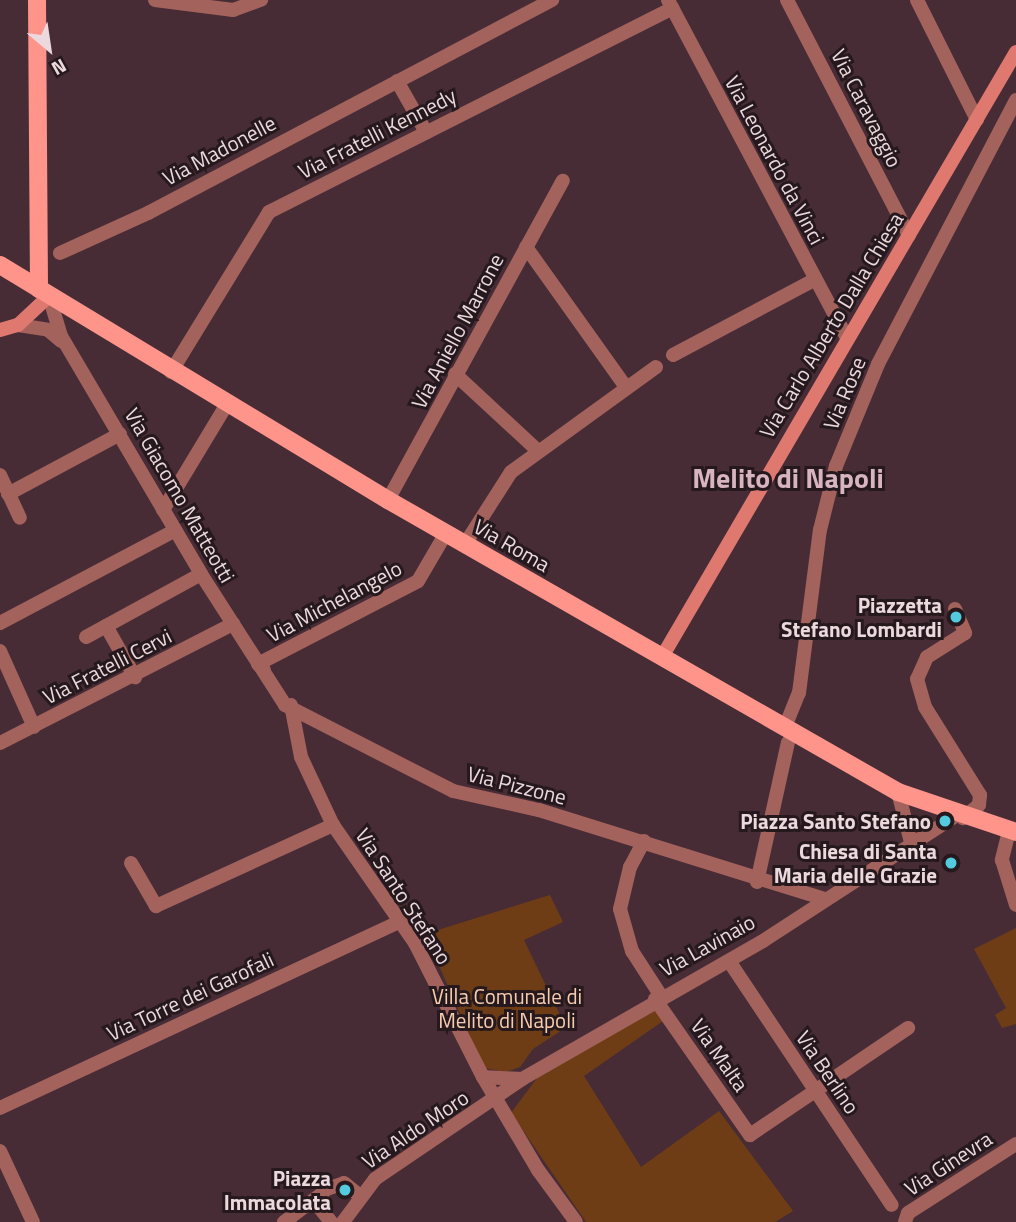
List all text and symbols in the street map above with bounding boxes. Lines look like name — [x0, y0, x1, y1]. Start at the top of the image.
north arrow — [14, 14, 84, 84]
street label: Via Caravaggio — [826, 45, 908, 171]
text: N — [47, 52, 72, 84]
street label: Via Leonardo da Vinci — [720, 71, 830, 249]
street label: Via Fratelli Kennedy — [294, 82, 460, 184]
street label: Via Madonelle — [158, 110, 280, 190]
street label: Via Carlo Alberto Dalla Chiesa — [754, 208, 908, 442]
street label: Via Aniello Marrone — [406, 249, 508, 413]
street label: Via Rose — [818, 353, 870, 433]
street label: Via Giacomo Matteotti — [120, 403, 240, 587]
district label: Melito di Napoli — [692, 461, 884, 495]
street label: Via Roma — [469, 513, 555, 577]
street label: Via Michelangelo — [262, 555, 406, 647]
place label: Piazzetta Stefano Lombardi — [781, 592, 942, 642]
marker: Piazzetta Stefano Lombardi — [948, 609, 964, 625]
street label: Via Fratelli Cervi — [38, 623, 176, 709]
street label: Via Pizzone — [465, 761, 569, 809]
place label: Piazza Santo Stefano — [740, 808, 931, 834]
marker: Piazza Santo Stefano — [937, 813, 953, 829]
street label: Via Santo Stefano — [351, 823, 457, 969]
place label: Chiesa di Santa Maria delle Grazie — [774, 838, 937, 888]
marker: Chiesa di Santa Maria delle Grazie — [943, 855, 959, 871]
street label: Via Lavinaio — [655, 909, 759, 981]
street label: Via Torre dei Garofali — [103, 946, 277, 1046]
park label: Villa Comunale di Melito di Napoli — [432, 983, 582, 1033]
street label: Via Malta — [686, 1014, 754, 1096]
street label: Via Berlino — [791, 1026, 865, 1118]
street label: Via Aldo Moro — [357, 1084, 473, 1174]
street label: Via Ginevra — [900, 1125, 996, 1201]
place label: Piazza Immacolata — [224, 1165, 331, 1215]
marker: Piazza Immacolata — [337, 1182, 353, 1198]

